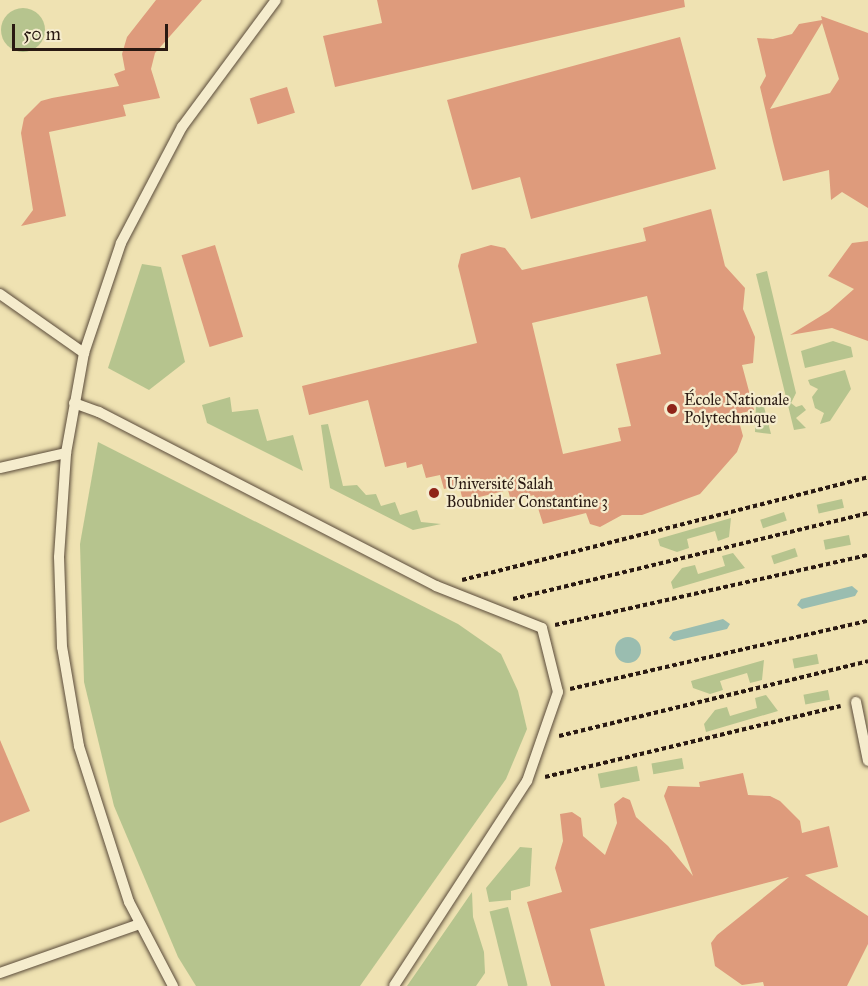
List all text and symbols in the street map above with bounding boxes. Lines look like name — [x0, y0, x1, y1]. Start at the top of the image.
scale bar — [15, 12, 171, 50]
text: 50 m — [23, 23, 61, 45]
place label: École Nationale Polytechnique — [684, 390, 789, 428]
marker: École Nationale Polytechnique — [665, 402, 679, 416]
place label: Université Salah Boubnider Constantine 3 — [446, 474, 608, 512]
marker: Université Salah Boubnider Constantine 3 — [427, 486, 441, 500]

